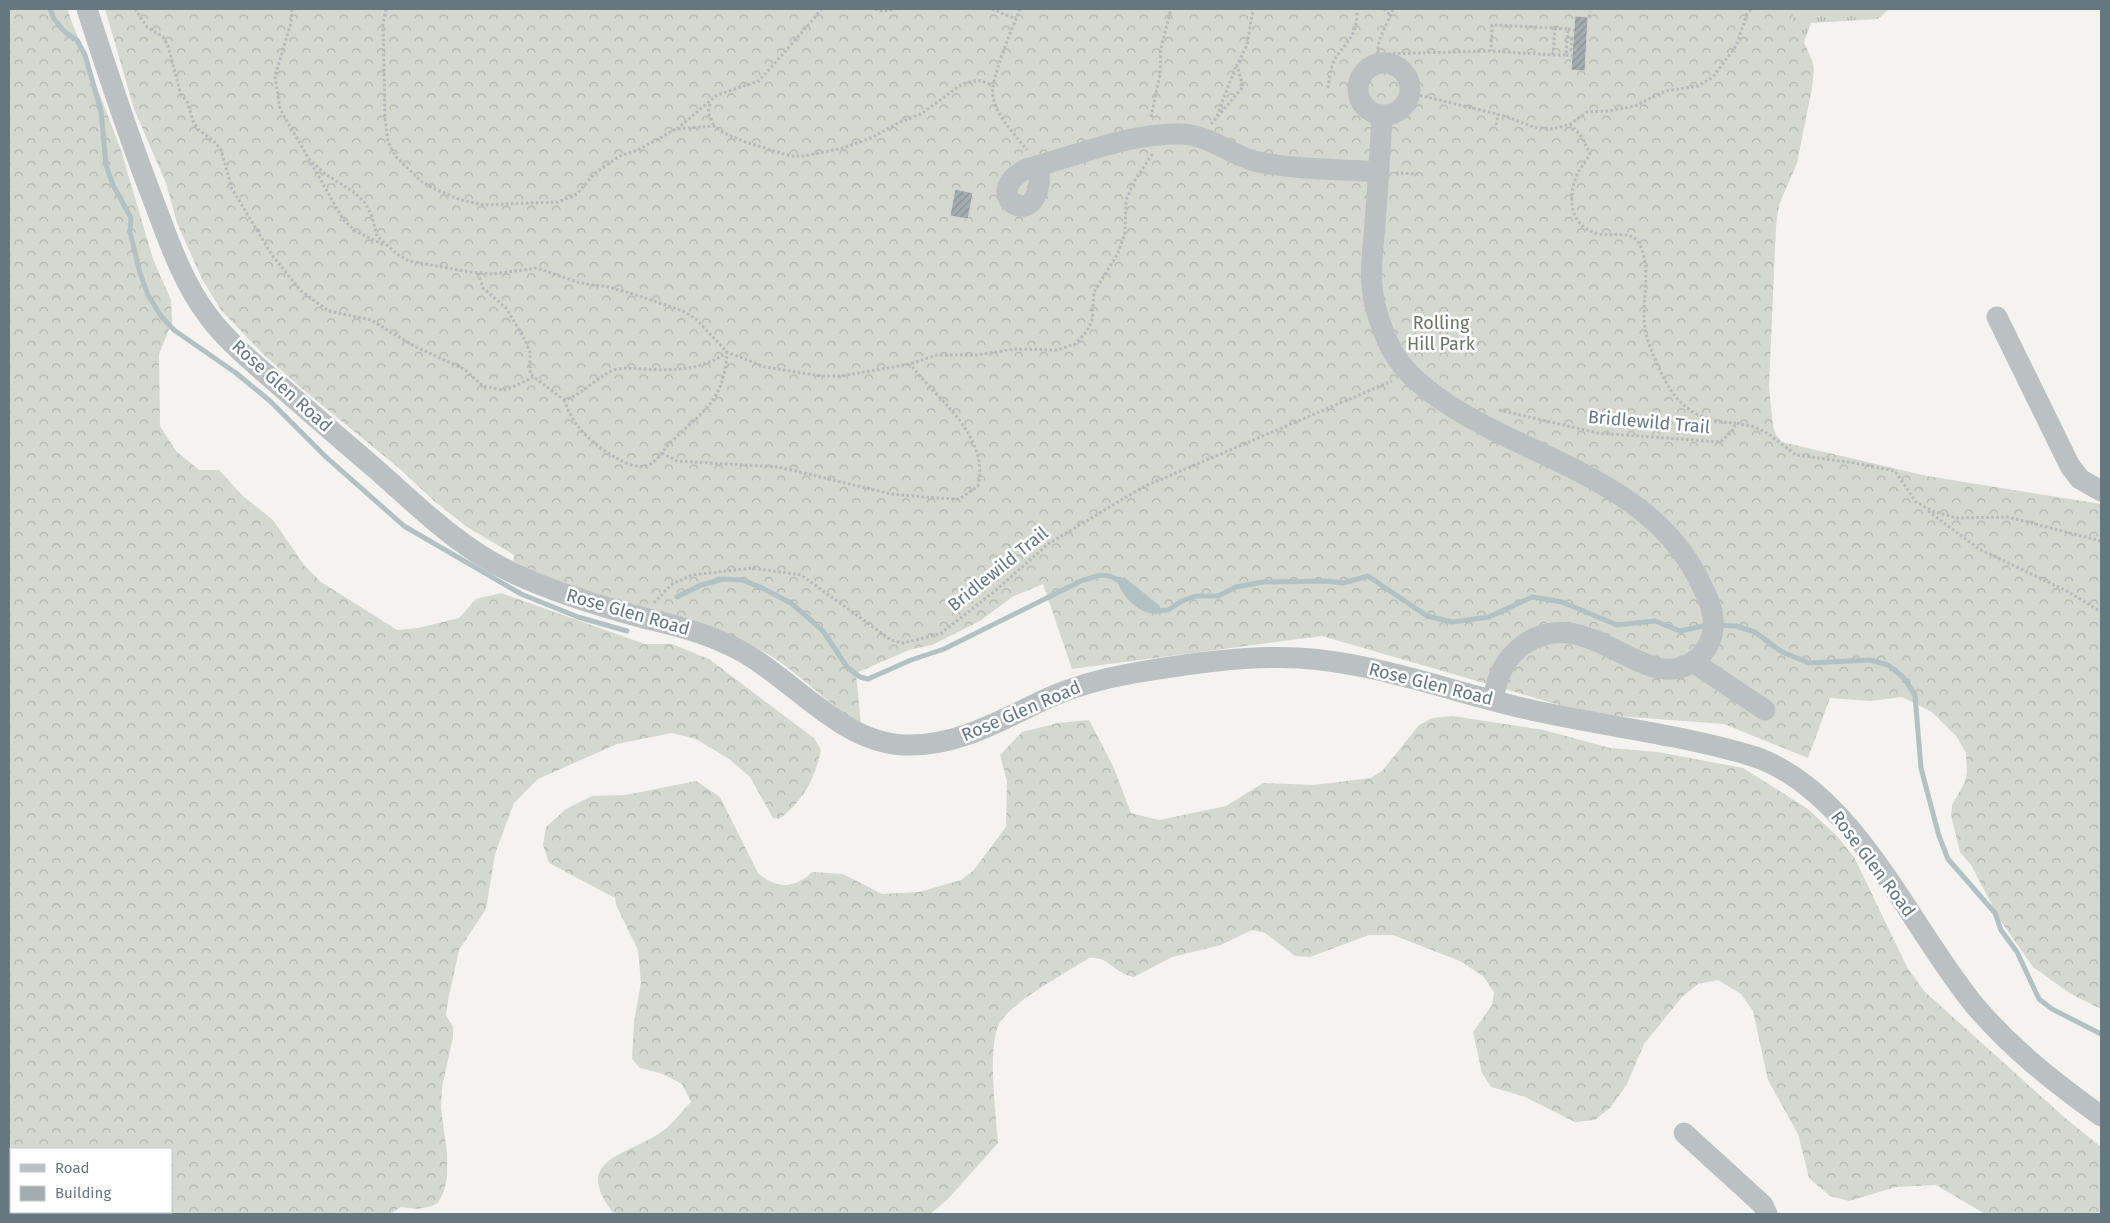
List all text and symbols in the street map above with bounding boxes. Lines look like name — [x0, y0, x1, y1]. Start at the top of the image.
park label: Rolling Hill Park — [1407, 312, 1476, 355]
street label: Rose Glen Road — [227, 335, 337, 437]
street label: Bridlewild Trail — [1587, 406, 1711, 438]
street label: Bridlewild Trail — [943, 522, 1053, 616]
street label: Rose Glen Road — [564, 584, 692, 640]
street label: Rose Glen Road — [1367, 658, 1495, 710]
street label: Rose Glen Road — [958, 676, 1084, 746]
street label: Rose Glen Road — [1826, 807, 1920, 921]
legend — [10, 1148, 172, 1213]
text: Road — [55, 1159, 90, 1177]
text: Building — [55, 1184, 111, 1202]

